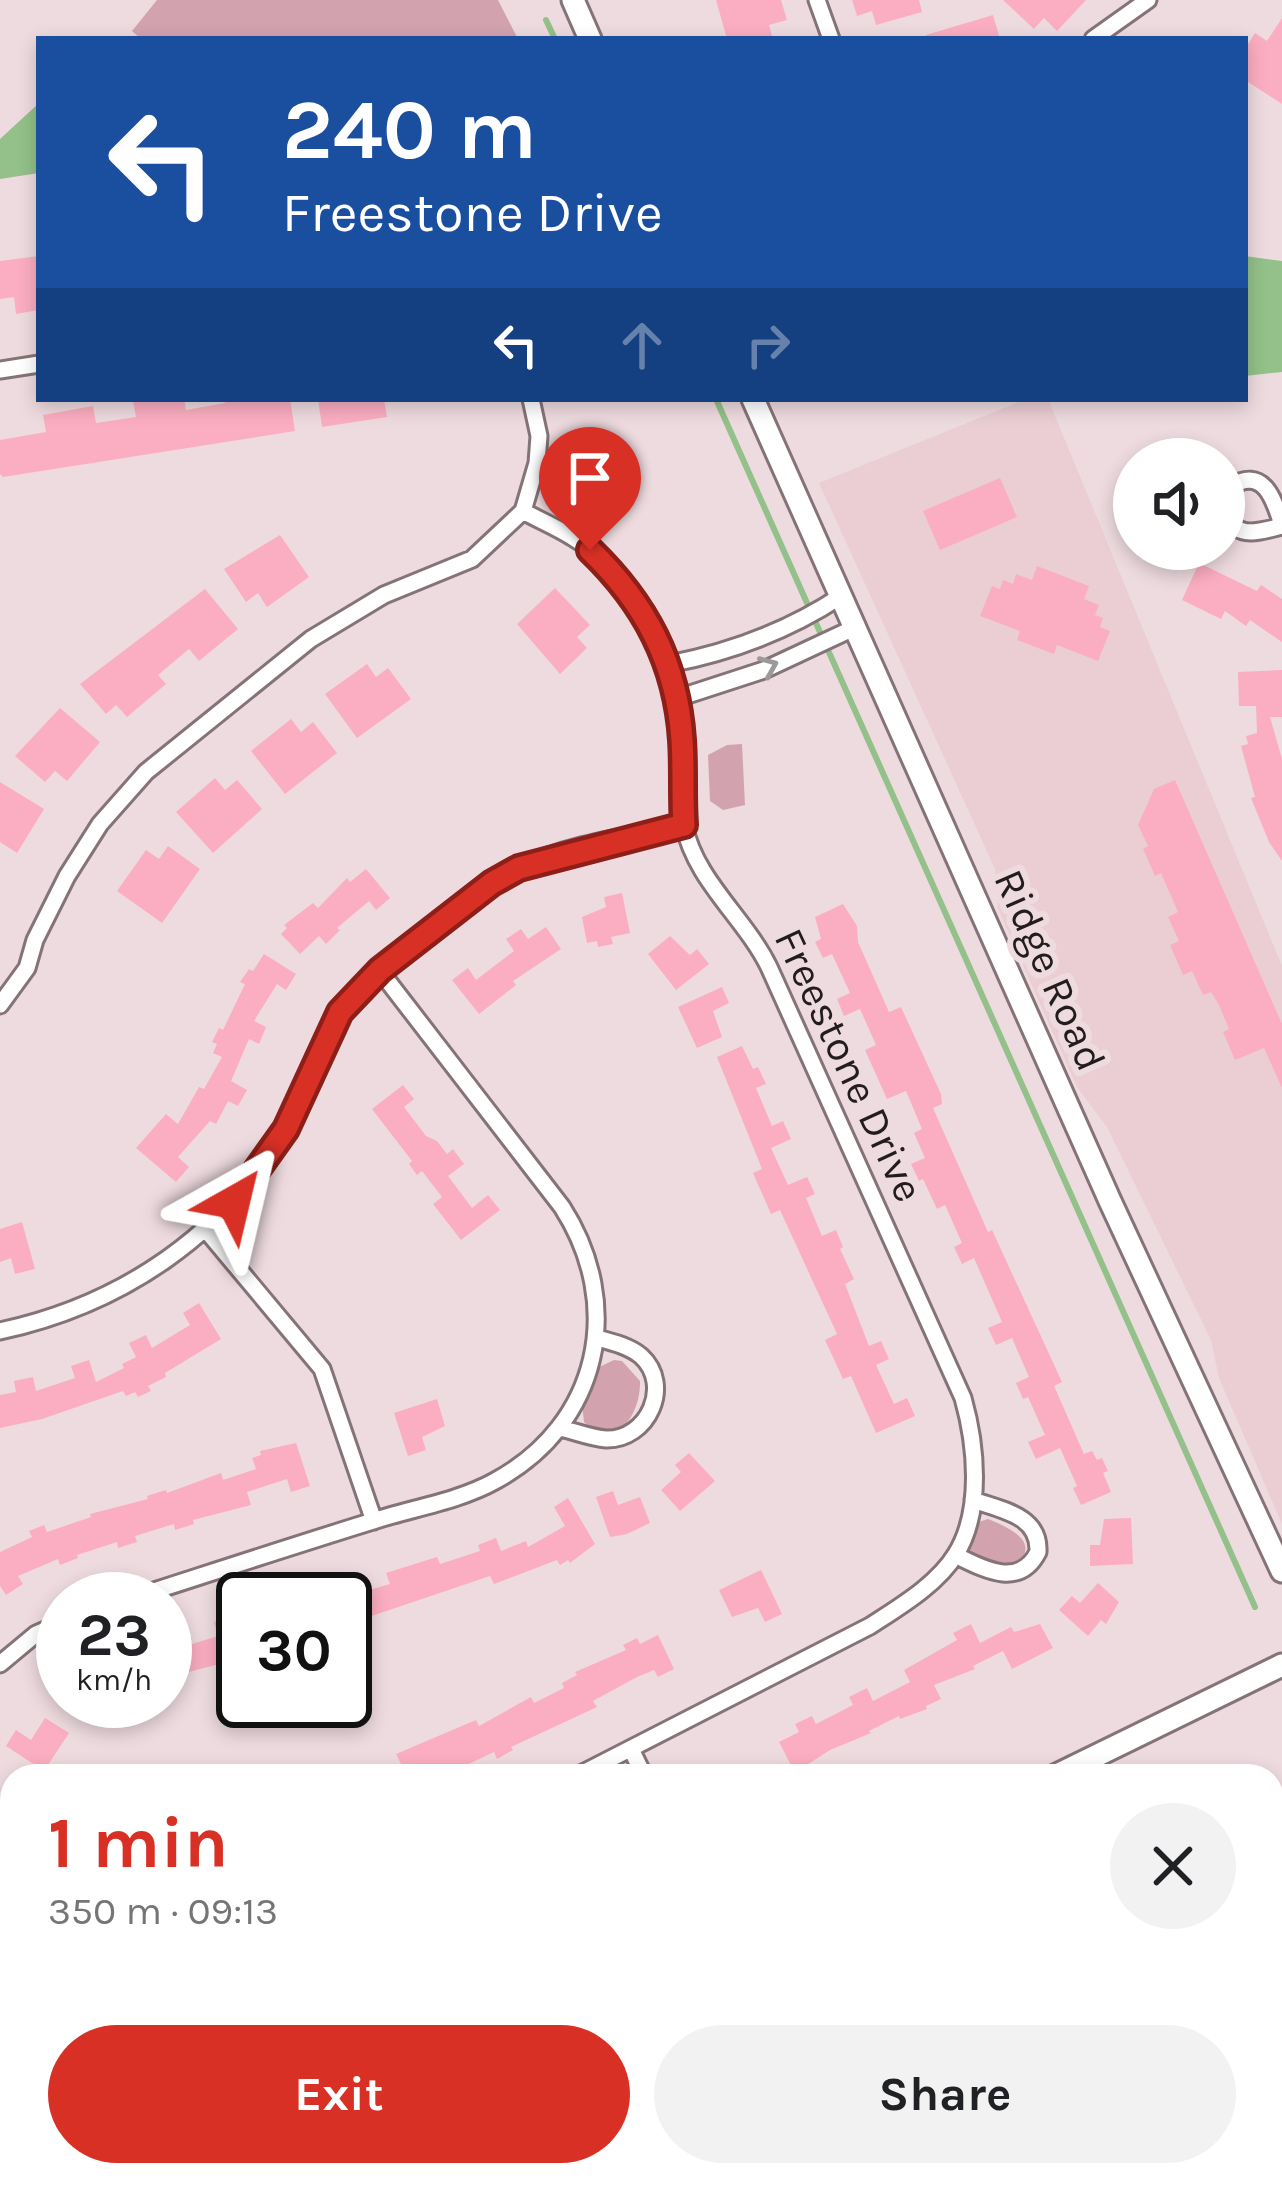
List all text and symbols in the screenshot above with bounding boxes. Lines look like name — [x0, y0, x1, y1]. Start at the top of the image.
text: 240 m — [282, 81, 537, 179]
icon: left — [84, 84, 240, 240]
text: Freestone Drive — [282, 181, 663, 245]
icon: left — [483, 312, 549, 378]
icon: ahead — [609, 312, 675, 378]
icon: right — [735, 312, 801, 378]
pin — [539, 427, 641, 550]
map controls — [1113, 438, 1245, 570]
button: sound — [1113, 438, 1245, 570]
icon: arrive — [557, 445, 623, 511]
one-way arrow — [756, 657, 778, 681]
street label: Ridge Road — [983, 862, 1117, 1078]
street label: Freestone Drive — [764, 920, 934, 1210]
position arrow — [171, 1139, 297, 1265]
speed limit sign: 30 — [216, 1572, 372, 1728]
text: 23 — [77, 1600, 151, 1670]
text: km/h — [76, 1662, 152, 1698]
text: 1 min — [48, 1801, 229, 1885]
button: close — [1110, 1803, 1236, 1929]
text: 350 m · 09:13 — [48, 1888, 278, 1934]
button: Exit — [48, 2025, 630, 2163]
button: Share — [654, 2025, 1236, 2163]

